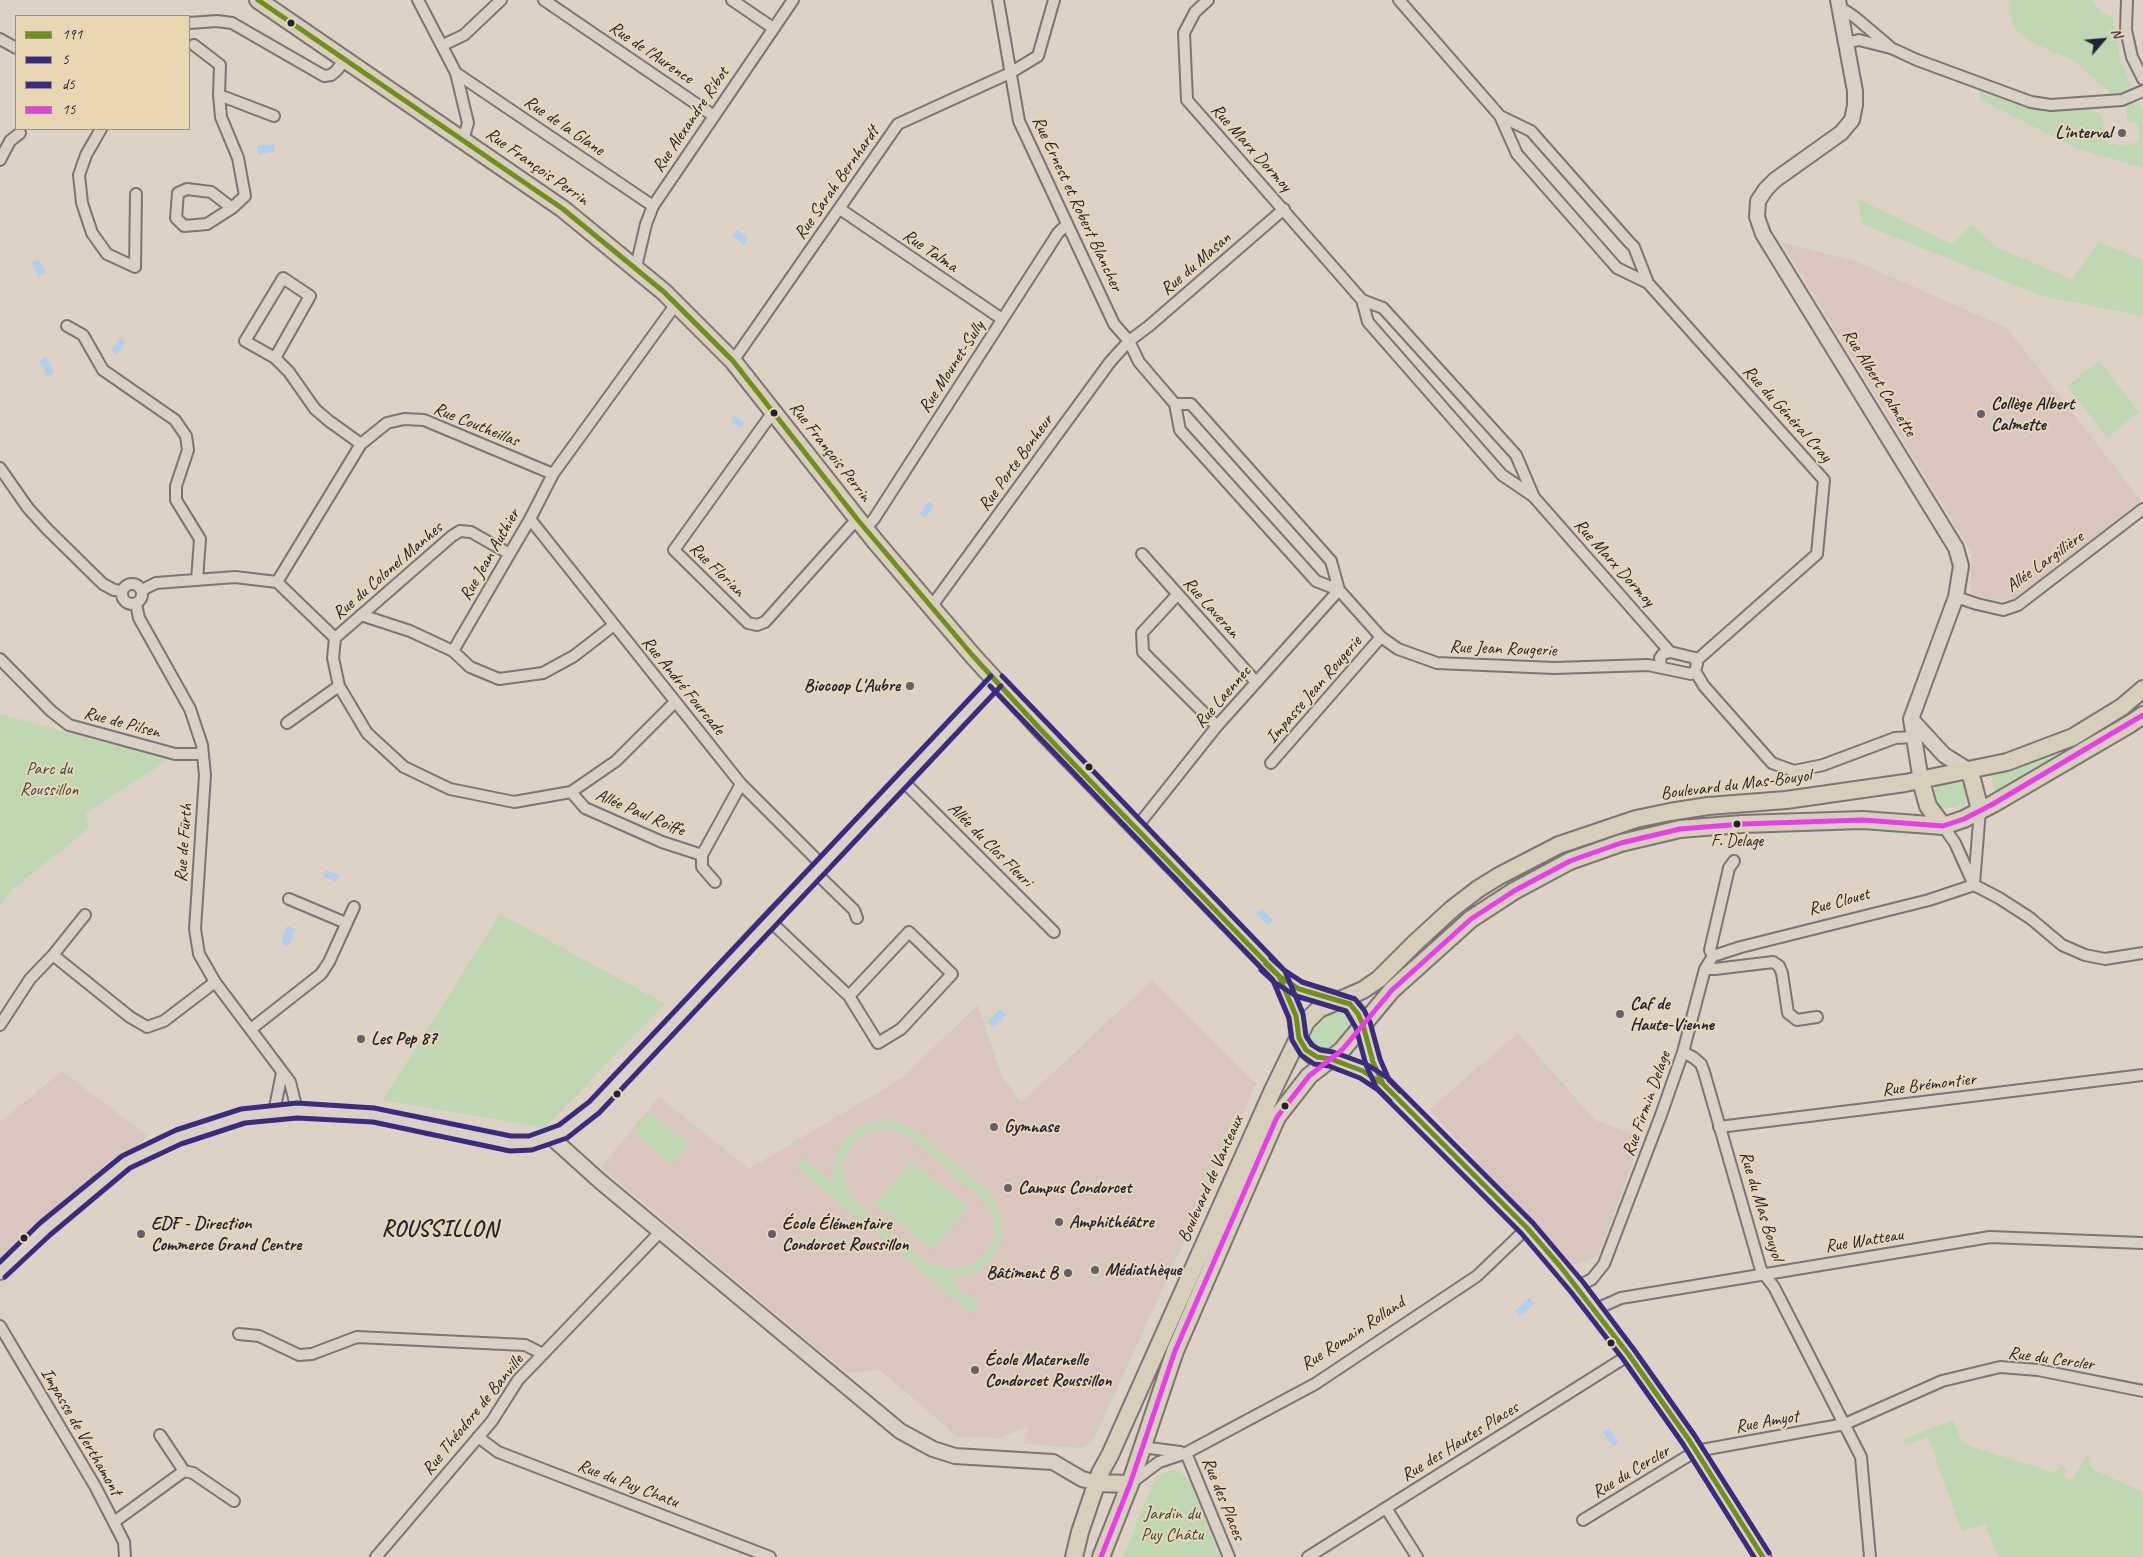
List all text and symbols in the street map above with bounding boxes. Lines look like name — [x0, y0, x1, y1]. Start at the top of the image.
legend — [15, 15, 190, 130]
north arrow — [2078, 15, 2128, 65]
street label: Rue de l'Aurence — [605, 17, 697, 89]
unlabelled marker — [286, 18, 296, 28]
text: 191 — [62, 25, 82, 44]
text: N — [2107, 25, 2126, 41]
text: 5 — [62, 50, 69, 69]
street label: Rue Alexandre Ribot — [648, 63, 734, 177]
text: d5 — [62, 75, 75, 94]
street label: Rue de la Glane — [520, 91, 608, 161]
text: 15 — [62, 100, 76, 119]
street label: Rue Marx Dormoy — [1206, 100, 1296, 196]
street label: Rue Ernest et Robert Blancher — [1027, 113, 1127, 295]
street label: Rue Sarah Bernhardt — [790, 122, 884, 244]
place label: L'interval — [2055, 122, 2112, 144]
street label: Rue François Perrin — [481, 123, 593, 211]
marker: L'interval — [2116, 127, 2128, 139]
street label: Rue Talma — [898, 225, 962, 277]
street label: Rue du Masan — [1156, 228, 1236, 300]
street label: Rue Mounet-Sully — [914, 317, 990, 417]
street label: Rue Albert Calmette — [1837, 325, 1921, 441]
street label: Rue du Général Cray — [1738, 361, 1836, 467]
place label: Collège Albert Calmette — [1991, 393, 2074, 436]
street label: Rue Coutheillas — [430, 398, 522, 452]
street label: Rue François Perrin — [784, 398, 876, 506]
unlabelled marker — [769, 408, 779, 418]
marker: Collège Albert Calmette — [1975, 408, 1987, 420]
street label: Rue Porte Bonheur — [974, 411, 1058, 515]
street label: Rue Jean Authier — [455, 505, 525, 605]
street label: Rue Marx Dormoy — [1569, 515, 1659, 611]
street label: Rue du Colonel Manhes — [329, 517, 447, 625]
street label: Allée Largillière — [2002, 527, 2088, 597]
street label: Rue Florian — [685, 538, 749, 602]
street label: Rue Laveran — [1178, 573, 1244, 643]
street label: Rue André Fourcade — [637, 632, 729, 740]
street label: Impasse Jean Rougerie — [1261, 632, 1367, 748]
street label: Rue Jean Rougerie — [1449, 636, 1557, 662]
street label: Rue Laennec — [1190, 661, 1256, 733]
place label: Biocoop L'Aubre — [804, 675, 900, 697]
marker: Biocoop L'Aubre — [904, 680, 916, 692]
street label: Rue de Pilsen — [81, 702, 163, 744]
park label: Parc du Roussillon — [20, 758, 78, 801]
unlabelled marker — [1084, 762, 1094, 772]
street label: Boulevard du Mas-Bouyol — [1659, 765, 1813, 805]
street label: Allée Paul Roiffe — [592, 785, 688, 841]
street label: Allée du Clos Fleuri — [943, 798, 1037, 892]
street label: Rue de Fürth — [170, 803, 198, 883]
marker: F. Delage — [1732, 819, 1742, 829]
place label: F. Delage — [1711, 832, 1763, 852]
street label: Rue Clouet — [1806, 883, 1872, 921]
place label: Caf de Haute-Vienne — [1630, 993, 1714, 1036]
marker: Caf de Haute-Vienne — [1614, 1008, 1626, 1020]
place label: Les Pep 87 — [371, 1028, 437, 1050]
marker: Les Pep 87 — [355, 1033, 367, 1045]
street label: Rue Firmin Delage — [1618, 1049, 1676, 1159]
street label: Rue Brémontier — [1881, 1069, 1977, 1101]
unlabelled marker — [612, 1089, 622, 1099]
unlabelled marker — [1280, 1101, 1290, 1111]
street label: Boulevard de Vanteaux — [1173, 1112, 1249, 1246]
place label: Gymnase — [1004, 1116, 1059, 1138]
marker: Gymnase — [988, 1121, 1000, 1133]
street label: Rue du Mas Bouyol — [1734, 1149, 1788, 1263]
place label: Campus Condorcet — [1018, 1177, 1131, 1199]
marker: Campus Condorcet — [1002, 1182, 1014, 1194]
place label: Amphithéâtre — [1069, 1211, 1154, 1233]
place label: EDF - Direction Commerce Grand Centre — [151, 1213, 301, 1256]
place label: École Élémentaire Condorcet Roussillon — [782, 1213, 909, 1256]
marker: Amphithéâtre — [1053, 1216, 1065, 1228]
district label: ROUSSILLON — [381, 1217, 499, 1243]
street label: Rue Watteau — [1823, 1224, 1905, 1258]
marker: EDF - Direction Commerce Grand Centre — [135, 1228, 147, 1240]
marker: École Élémentaire Condorcet Roussillon — [766, 1228, 778, 1240]
unlabelled marker — [19, 1233, 29, 1243]
place label: Médiathèque — [1105, 1259, 1182, 1281]
place label: Bâtiment B — [986, 1262, 1058, 1284]
marker: Médiathèque — [1089, 1264, 1101, 1276]
marker: Bâtiment B — [1062, 1267, 1074, 1279]
street label: Rue Romain Rolland — [1297, 1292, 1409, 1376]
unlabelled marker — [1606, 1338, 1616, 1348]
street label: Rue du Cercler — [2007, 1342, 2095, 1376]
place label: École Maternelle Condorcet Roussillon — [985, 1349, 1112, 1392]
street label: Rue Théodore de Banville — [418, 1350, 528, 1480]
street label: Impasse de Verthamont — [36, 1364, 126, 1500]
marker: École Maternelle Condorcet Roussillon — [969, 1364, 981, 1376]
street label: Rue des Hautes Places — [1397, 1397, 1523, 1487]
street label: Rue Amyot — [1734, 1406, 1800, 1438]
street label: Rue du Cercler — [1588, 1440, 1674, 1504]
street label: Rue du Puy Chatu — [575, 1455, 681, 1513]
street label: Rue des Places — [1197, 1455, 1249, 1543]
park label: Jardin du Puy Châtu — [1141, 1503, 1203, 1546]

